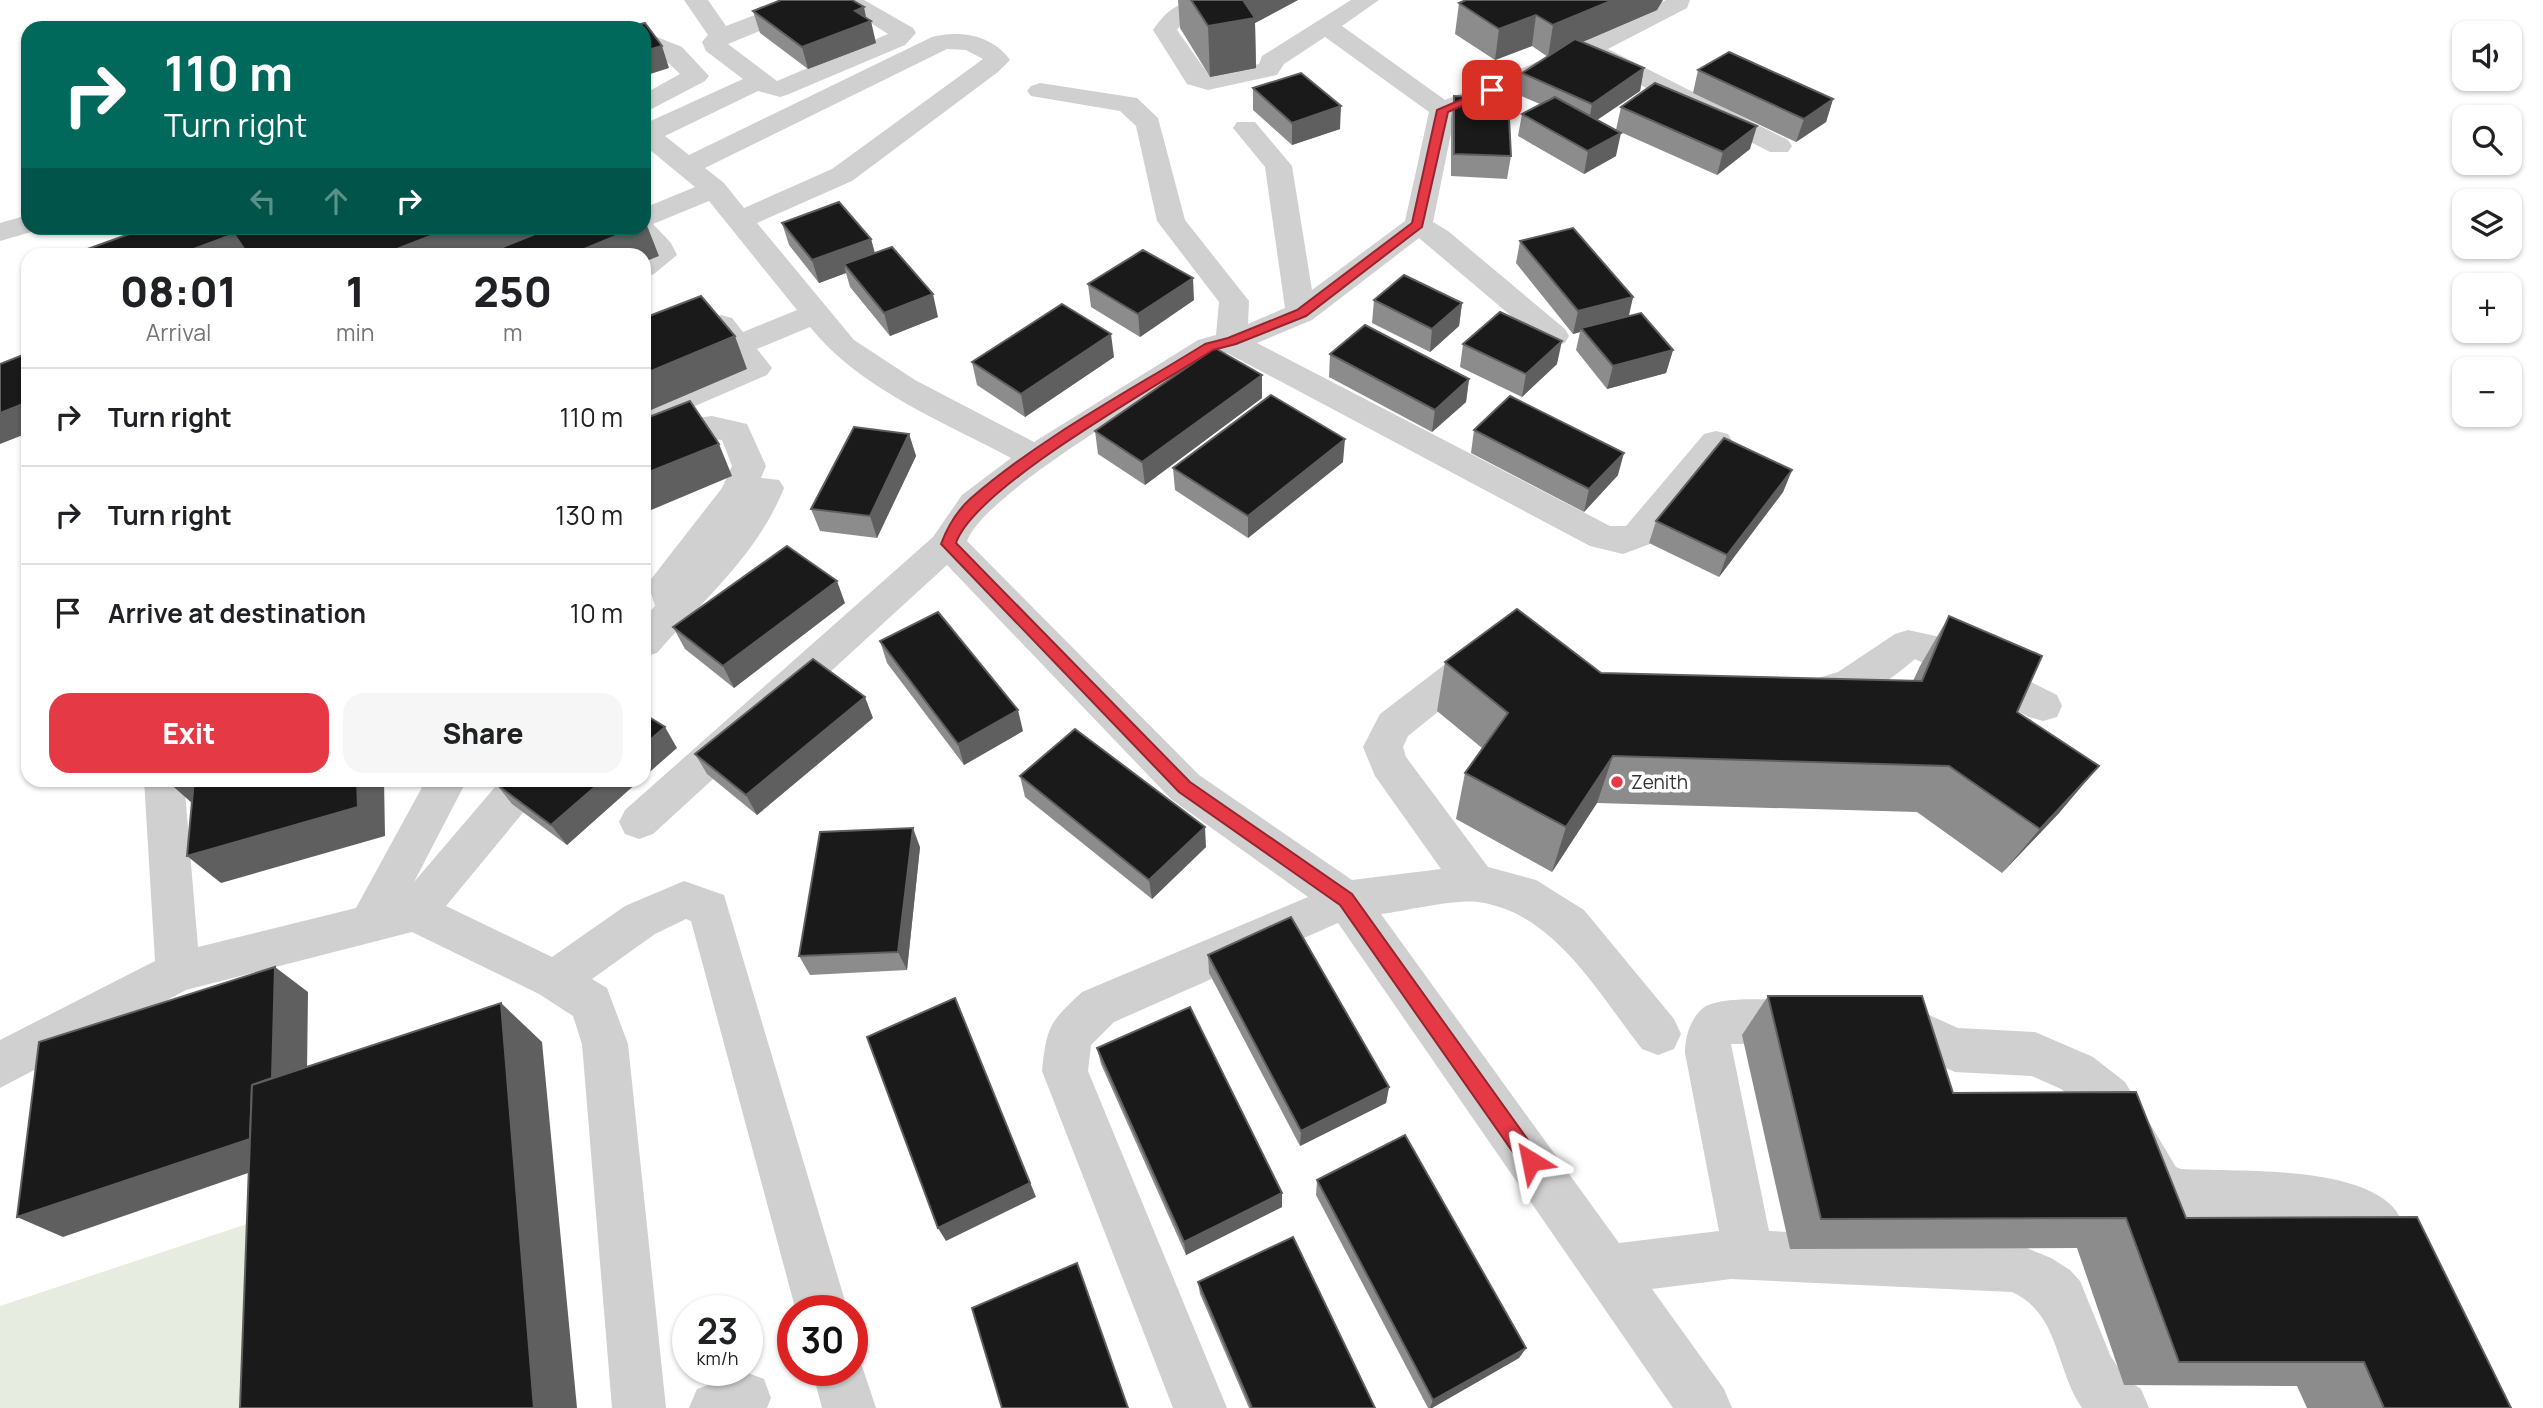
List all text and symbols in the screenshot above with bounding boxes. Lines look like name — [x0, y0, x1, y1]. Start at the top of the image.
map controls — [2452, 21, 2522, 427]
button: sound — [2452, 21, 2522, 91]
text: 110 m — [164, 39, 293, 106]
icon: right — [49, 49, 140, 140]
pin — [1462, 60, 1522, 120]
icon: arrive — [1473, 71, 1511, 109]
text: Turn right — [164, 103, 307, 147]
button: search — [2452, 105, 2522, 175]
icon: left — [244, 182, 282, 220]
icon: ahead — [317, 182, 355, 220]
icon: right — [390, 182, 428, 220]
button: layers — [2452, 189, 2522, 259]
text: 08:01 — [120, 262, 237, 320]
text: 1 — [346, 262, 365, 320]
text: 250 — [474, 262, 552, 320]
button: + — [2452, 273, 2522, 343]
text: Arrival — [146, 316, 211, 348]
text: min — [336, 316, 374, 348]
text: m — [503, 316, 523, 348]
button: − — [2452, 357, 2522, 427]
icon: right — [49, 398, 87, 436]
text: Turn right — [108, 399, 232, 435]
text: 110 m — [560, 399, 623, 435]
icon: right — [49, 496, 87, 534]
text: Turn right — [108, 497, 232, 533]
text: 130 m — [555, 497, 623, 533]
icon: arrive — [49, 594, 87, 632]
text: Arrive at destination — [108, 595, 366, 631]
text: 10 m — [570, 595, 623, 631]
button: Exit — [49, 693, 329, 773]
button: Share — [343, 693, 623, 773]
place label: Zenith — [1631, 769, 1688, 795]
marker: Zenith — [1609, 774, 1625, 790]
position arrow — [1494, 1124, 1568, 1198]
speed limit sign: 30 — [777, 1295, 868, 1386]
text: 23 — [697, 1307, 738, 1355]
text: km/h — [697, 1346, 738, 1370]

